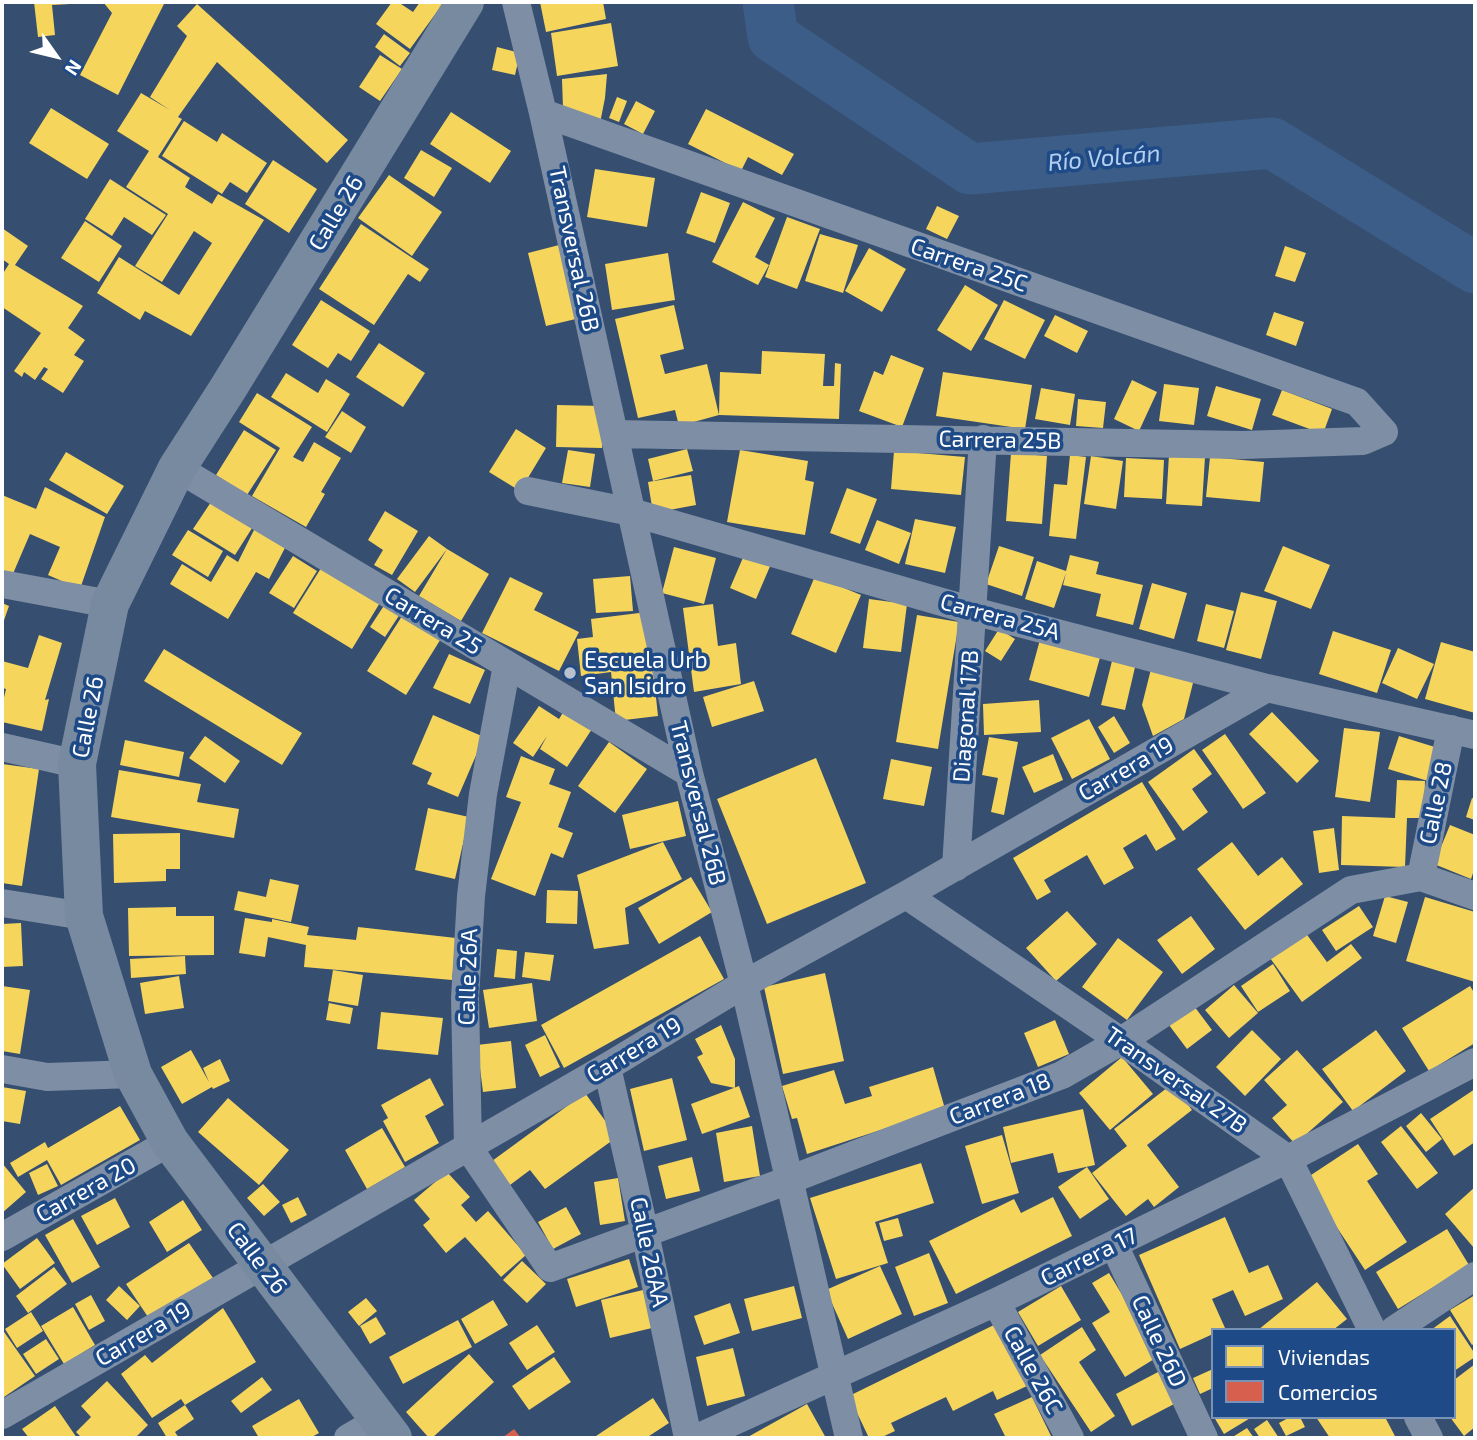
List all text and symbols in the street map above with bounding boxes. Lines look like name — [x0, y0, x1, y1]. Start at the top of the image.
north arrow — [21, 21, 91, 91]
text: N — [60, 56, 87, 80]
water label: Río Volcán — [1046, 139, 1162, 177]
street label: Transversal 26B — [543, 164, 605, 334]
street label: Calle 26 — [303, 170, 369, 256]
street label: Carrera 25C — [907, 232, 1031, 298]
street label: Carrera 25B — [938, 425, 1062, 455]
street label: Carrera 25 — [379, 581, 487, 661]
street label: Carrera 25A — [937, 588, 1063, 646]
place label: Escuela Urb San Isidro — [584, 646, 708, 700]
street label: Diagonal 17B — [948, 649, 984, 783]
marker: Escuela Urb San Isidro — [562, 665, 578, 681]
street label: Calle 26 — [67, 674, 109, 760]
street label: Transversal 26B — [664, 718, 732, 888]
street label: Carrera 19 — [1073, 731, 1179, 807]
street label: Calle 28 — [1414, 759, 1458, 847]
street label: Calle 26A — [453, 928, 483, 1026]
street label: Carrera 19 — [582, 1011, 686, 1089]
street label: Transversal 27B — [1100, 1021, 1252, 1139]
street label: Carrera 18 — [945, 1067, 1055, 1131]
street label: Carrera 20 — [31, 1151, 141, 1229]
street label: Calle 26AA — [624, 1195, 674, 1309]
street label: Calle 26 — [221, 1217, 293, 1299]
street label: Carrera 17 — [1036, 1222, 1142, 1292]
street label: Calle 26D — [1126, 1291, 1192, 1391]
street label: Carrera 19 — [90, 1296, 196, 1372]
street label: Calle 26C — [998, 1321, 1068, 1419]
legend — [1211, 1328, 1456, 1419]
text: Viviendas — [1278, 1344, 1370, 1369]
text: Comercios — [1278, 1379, 1378, 1404]

